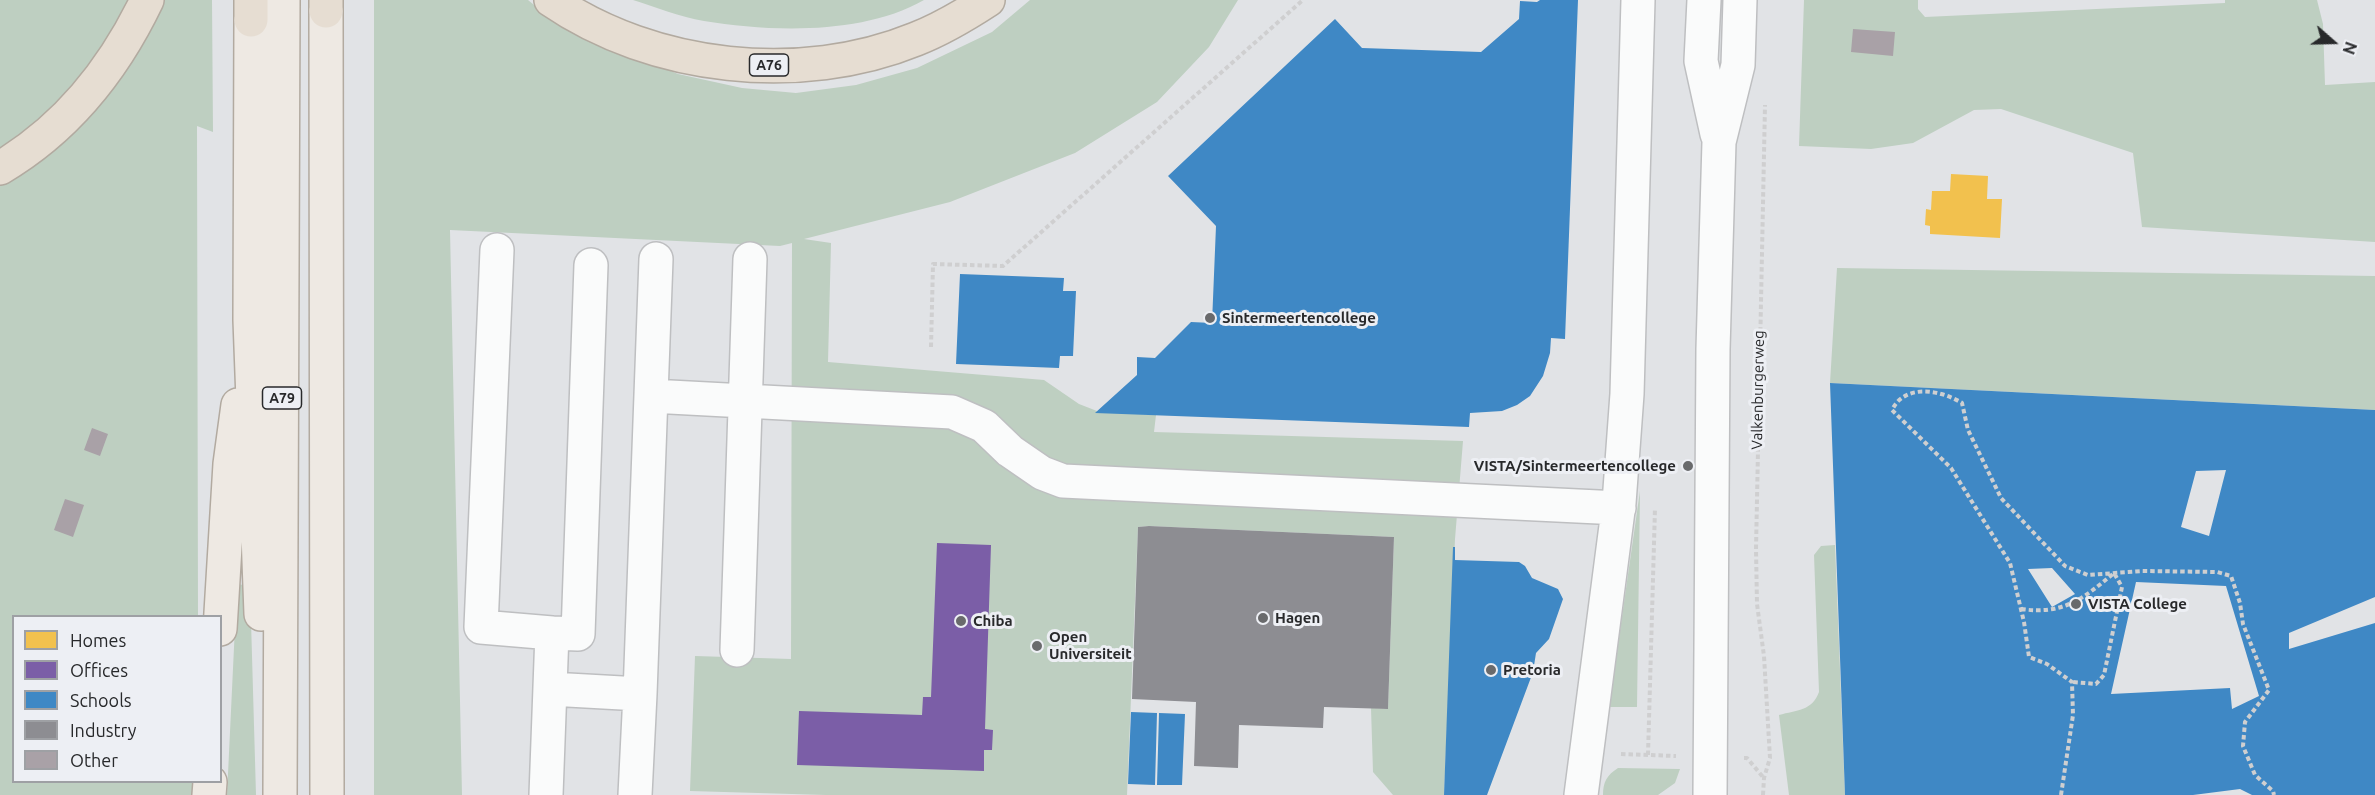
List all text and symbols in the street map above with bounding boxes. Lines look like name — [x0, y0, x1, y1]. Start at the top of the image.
north arrow — [2303, 12, 2363, 72]
text: N — [2339, 39, 2360, 57]
road number: A76 — [750, 54, 788, 76]
place label: Sintermeertencollege — [1222, 309, 1376, 327]
marker: Sintermeertencollege — [1203, 311, 1217, 325]
street label: Valkenburgerweg — [1748, 330, 1768, 450]
road number: A79 — [262, 387, 302, 409]
place label: VISTA/Sintermeertencollege — [1474, 457, 1676, 475]
marker: VISTA/Sintermeertencollege — [1681, 459, 1695, 473]
place label: VISTA College — [2088, 595, 2187, 613]
marker: VISTA College — [2069, 597, 2083, 611]
place label: Hagen — [1275, 609, 1320, 627]
marker: Hagen — [1256, 611, 1270, 625]
place label: Chiba — [973, 612, 1013, 630]
marker: Chiba — [954, 614, 968, 628]
legend — [12, 615, 222, 783]
place label: Open Universiteit — [1049, 628, 1132, 663]
text: Homes — [70, 630, 126, 650]
marker: Open Universiteit — [1030, 639, 1044, 653]
text: Offices — [70, 660, 128, 680]
place label: Pretoria — [1503, 661, 1561, 679]
marker: Pretoria — [1484, 663, 1498, 677]
text: Schools — [70, 690, 132, 710]
text: Industry — [70, 720, 136, 740]
text: Other — [70, 750, 118, 770]

